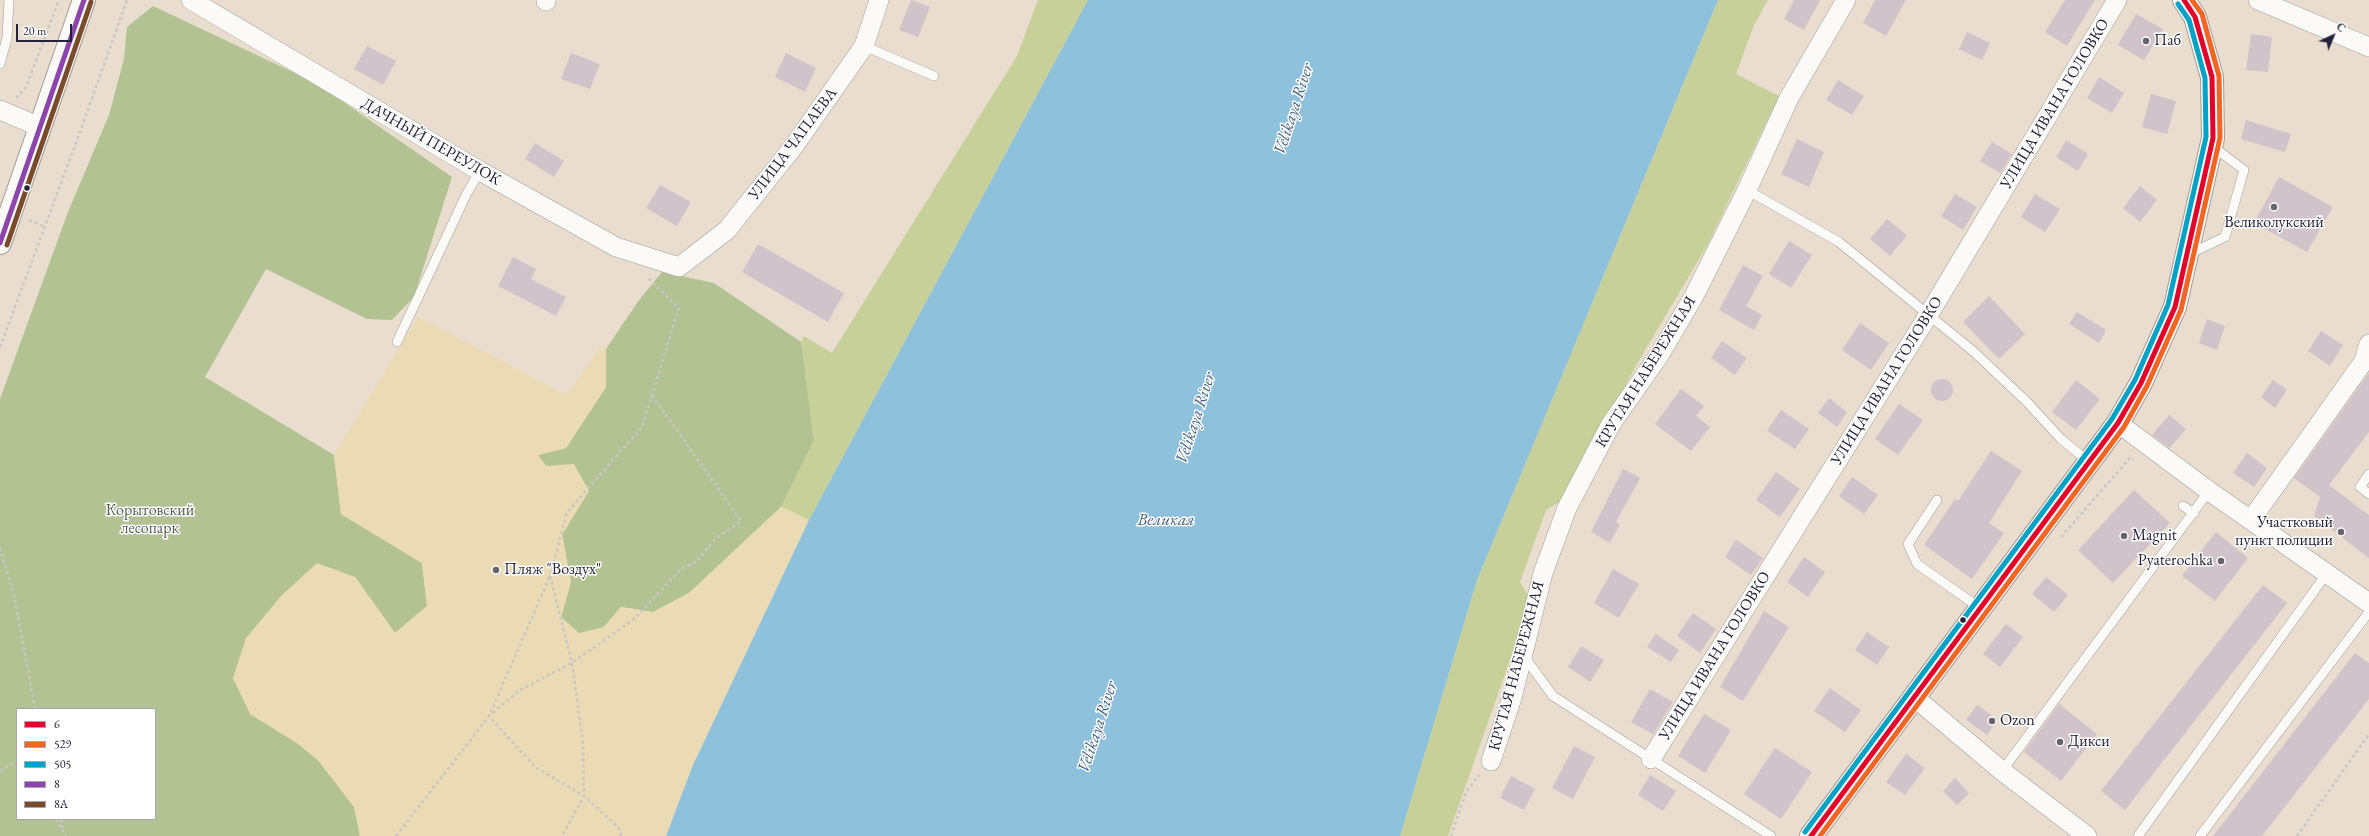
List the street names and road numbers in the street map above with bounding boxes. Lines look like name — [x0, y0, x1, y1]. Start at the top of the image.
street label: УЛИЦА ИВАНА ГОЛОВКО — [1996, 15, 2114, 193]
street label: УЛИЦА ЧАПАЕВА — [744, 84, 842, 204]
street label: ДАЧНЫЙ ПЕРЕУЛОК — [358, 94, 504, 190]
street label: КРУТАЯ НАБЕРЕЖНАЯ — [1592, 293, 1700, 451]
street label: УЛИЦА ИВАНА ГОЛОВКО — [1827, 293, 1947, 469]
street label: УЛИЦА ИВАНА ГОЛОВКО — [1655, 568, 1775, 744]
street label: КРУТАЯ НАБЕРЕЖНАЯ — [1485, 579, 1549, 753]

